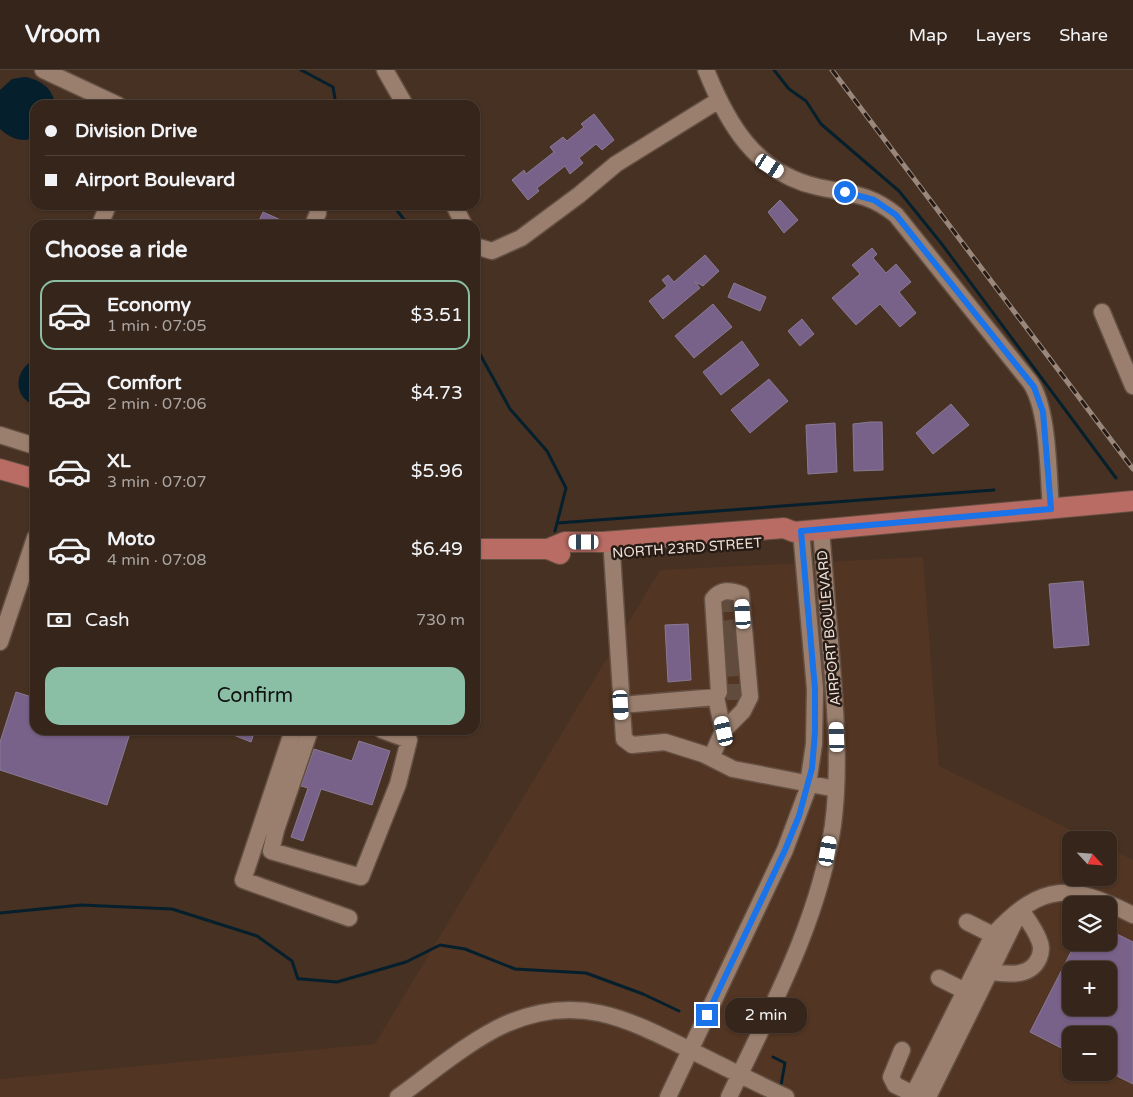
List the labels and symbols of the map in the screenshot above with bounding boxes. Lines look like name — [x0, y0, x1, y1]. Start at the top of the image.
car — [753, 152, 786, 180]
route start — [834, 181, 856, 203]
street label: NORTH 23RD STREET — [612, 534, 763, 562]
car — [569, 535, 599, 550]
street label: AIRPORT BOULEVARD — [814, 550, 844, 706]
car — [734, 599, 751, 629]
car — [612, 690, 629, 720]
car — [713, 715, 734, 747]
car — [828, 722, 845, 752]
north arrow — [1062, 831, 1118, 886]
car — [818, 835, 837, 867]
callout: 2 min — [724, 998, 807, 1032]
route end — [696, 1004, 718, 1026]

